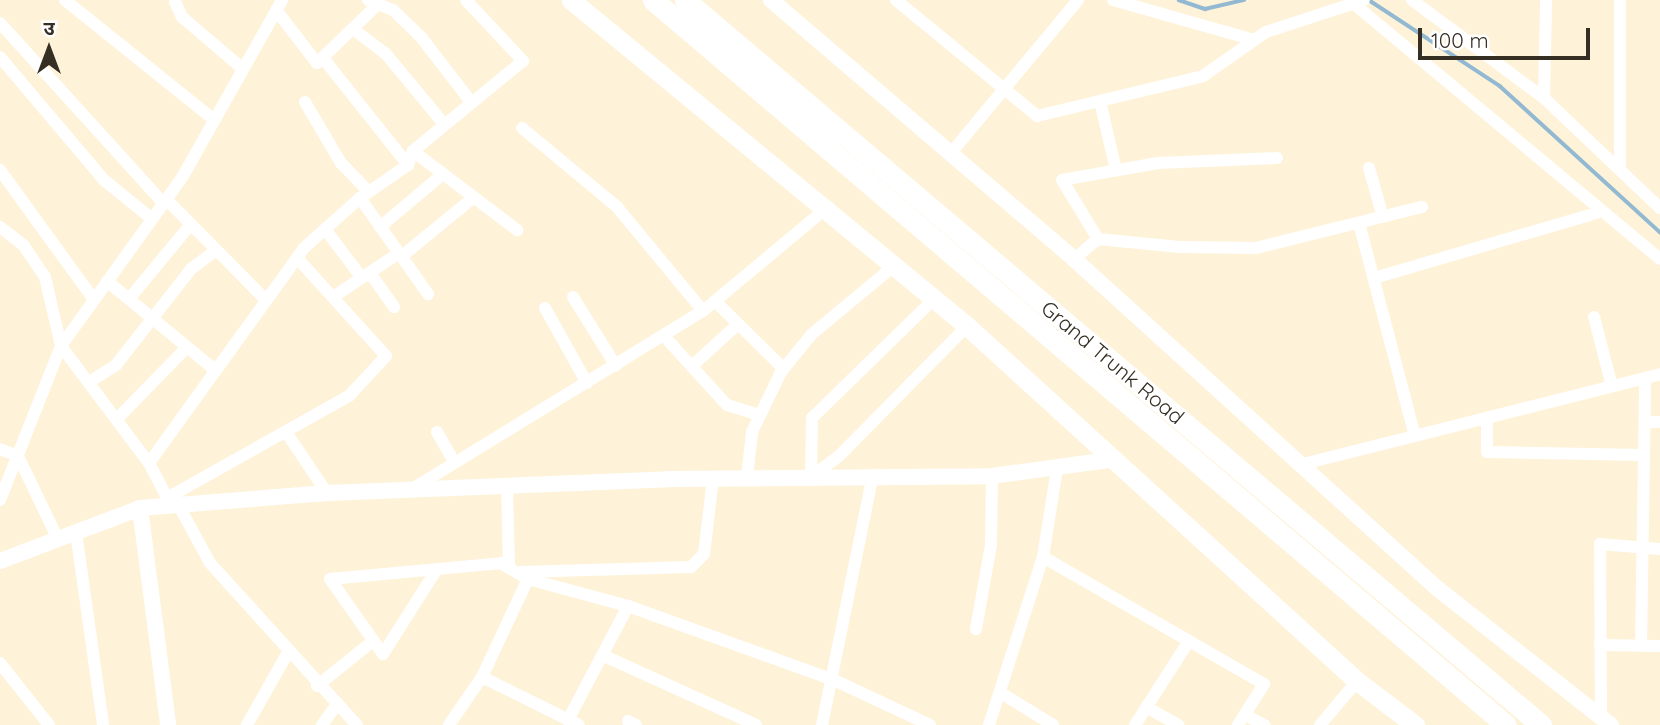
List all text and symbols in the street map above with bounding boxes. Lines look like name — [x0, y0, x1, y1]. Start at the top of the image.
north arrow — [14, 14, 84, 84]
scale bar — [1422, 14, 1594, 58]
text: उ — [43, 16, 55, 40]
text: 100 m — [1431, 27, 1489, 53]
street label: Grand Trunk Road — [1037, 295, 1189, 429]

